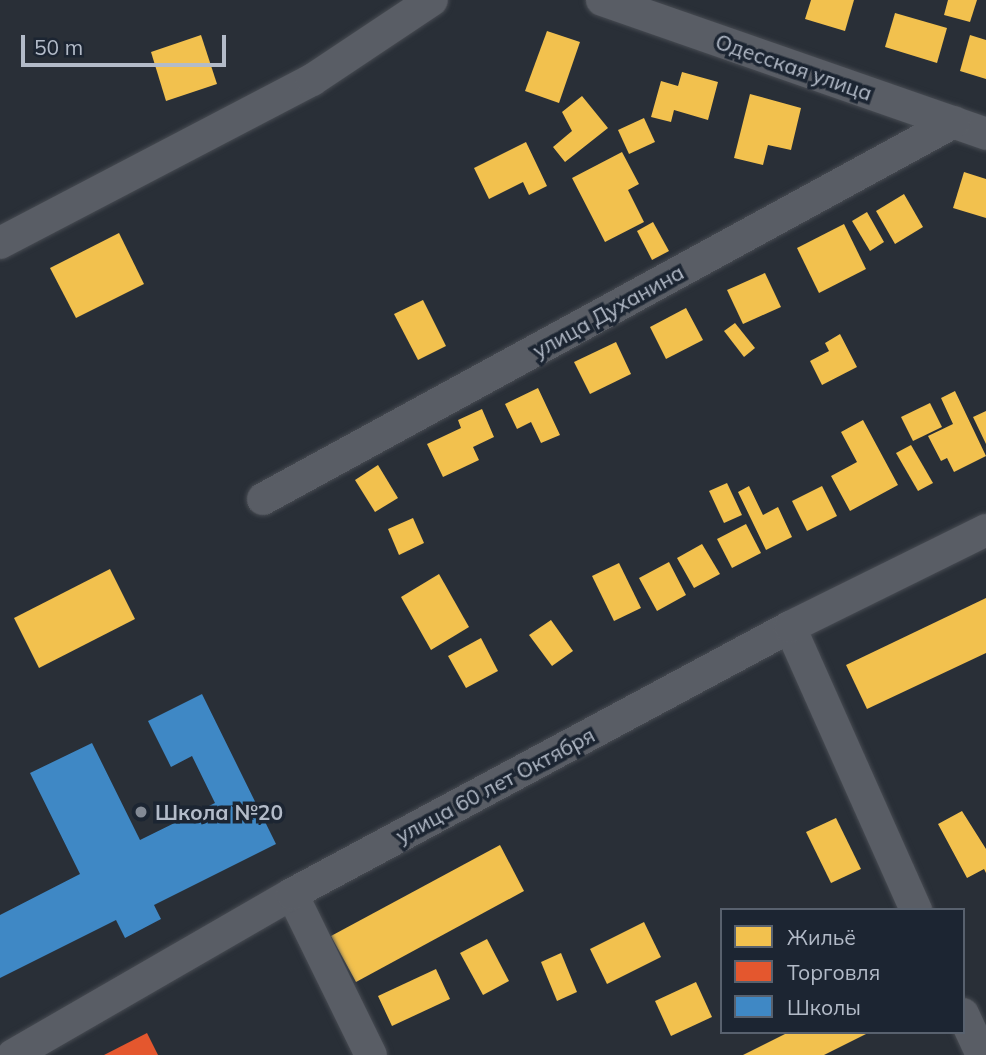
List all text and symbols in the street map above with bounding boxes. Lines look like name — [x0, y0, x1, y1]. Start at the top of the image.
scale bar — [24, 21, 229, 65]
street label: Одесская улица — [712, 28, 876, 106]
text: 50 m — [34, 34, 83, 60]
street label: улица Духанина — [528, 259, 688, 363]
street label: улица 60 лет Октября — [391, 722, 599, 848]
place label: Школа №20 — [155, 799, 283, 825]
marker: Школа №20 — [133, 804, 149, 820]
legend — [720, 908, 965, 1034]
text: Жильё — [787, 924, 856, 950]
text: Торговля — [787, 959, 880, 985]
text: Школы — [787, 994, 861, 1020]

